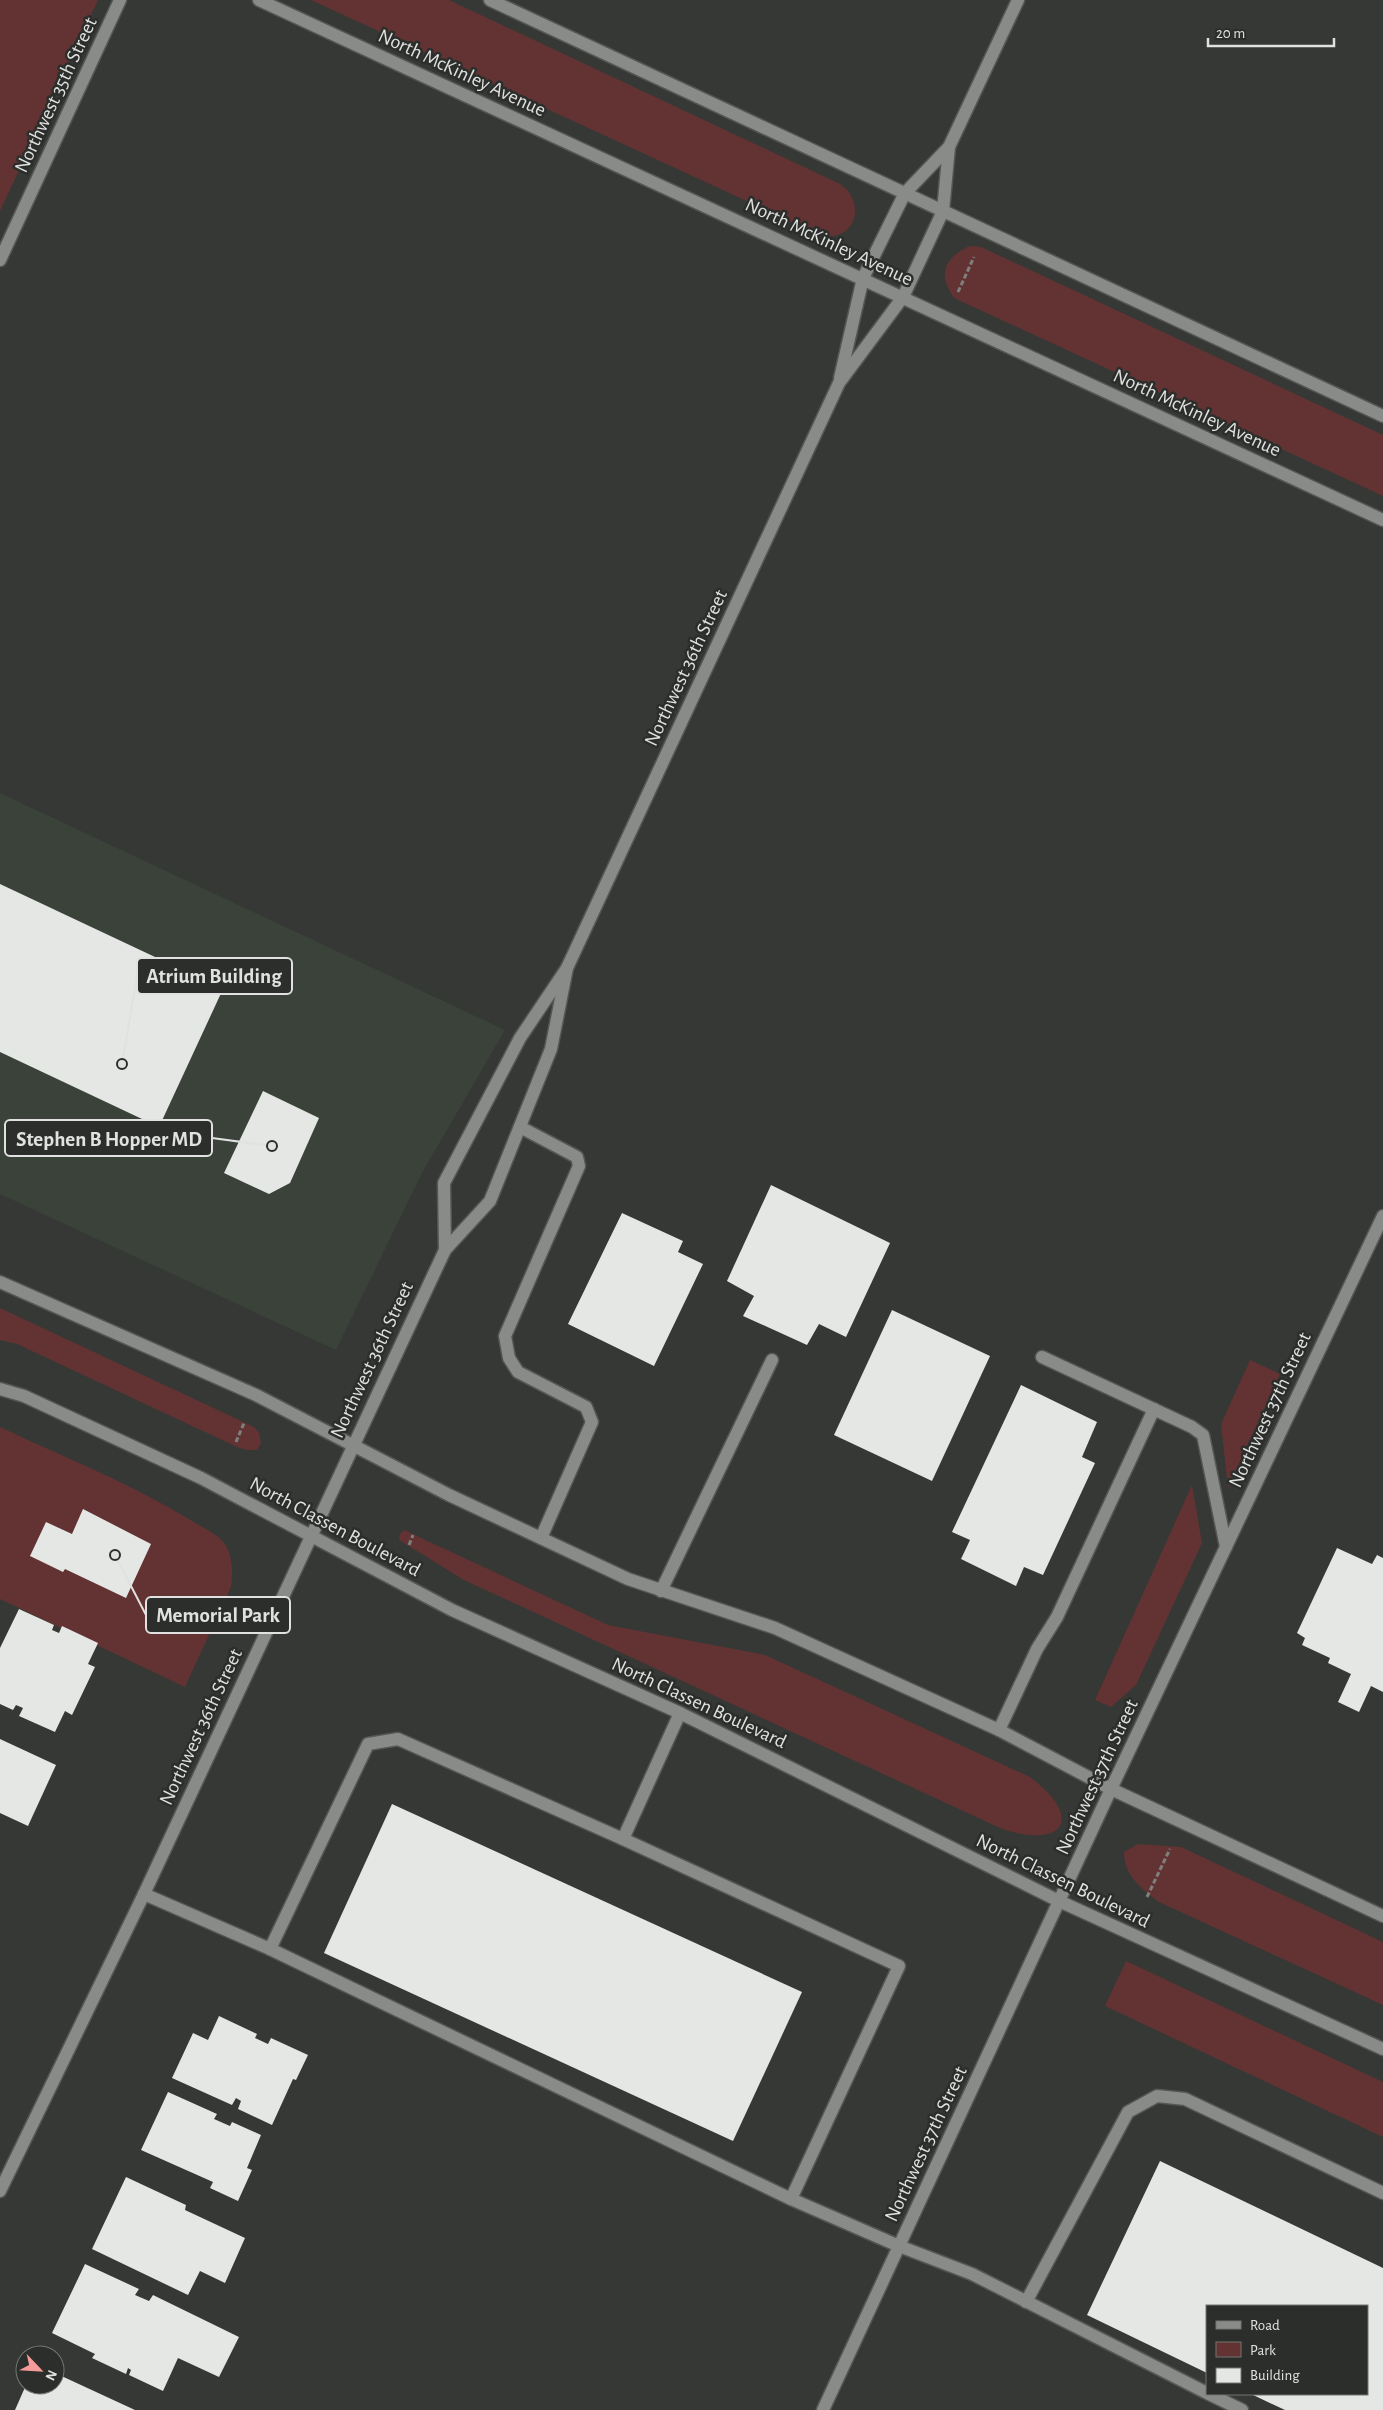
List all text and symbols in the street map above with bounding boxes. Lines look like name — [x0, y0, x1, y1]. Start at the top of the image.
street label: Northwest 35th Street — [11, 14, 101, 176]
scale bar — [1208, 15, 1334, 47]
street label: North McKinley Avenue — [375, 25, 549, 121]
text: 20 m — [1216, 26, 1245, 41]
street label: North McKinley Avenue — [742, 194, 916, 290]
street label: North McKinley Avenue — [1110, 365, 1284, 461]
street label: Northwest 36th Street — [641, 586, 731, 749]
callout: Atrium Building — [137, 958, 292, 994]
text: Atrium Building — [146, 966, 282, 987]
callout: Stephen B Hopper MD — [5, 1120, 212, 1156]
text: Stephen B Hopper MD — [16, 1129, 202, 1150]
street label: Northwest 36th Street — [327, 1278, 417, 1441]
street label: Northwest 37th Street — [1225, 1329, 1315, 1491]
street label: North Classen Boulevard — [246, 1473, 424, 1581]
callout: Memorial Park — [146, 1597, 290, 1633]
text: Memorial Park — [156, 1605, 280, 1626]
street label: Northwest 36th Street — [156, 1645, 246, 1808]
street label: North Classen Boulevard — [609, 1654, 789, 1752]
street label: Northwest 37th Street — [1052, 1696, 1142, 1858]
street label: North Classen Boulevard — [973, 1830, 1153, 1932]
street label: Northwest 37th Street — [881, 2063, 971, 2225]
legend — [1206, 2305, 1368, 2395]
text: Road — [1250, 2318, 1280, 2333]
text: Park — [1250, 2343, 1276, 2358]
north arrow — [15, 2345, 65, 2395]
text: N — [42, 2368, 59, 2382]
text: Building — [1250, 2368, 1300, 2383]

